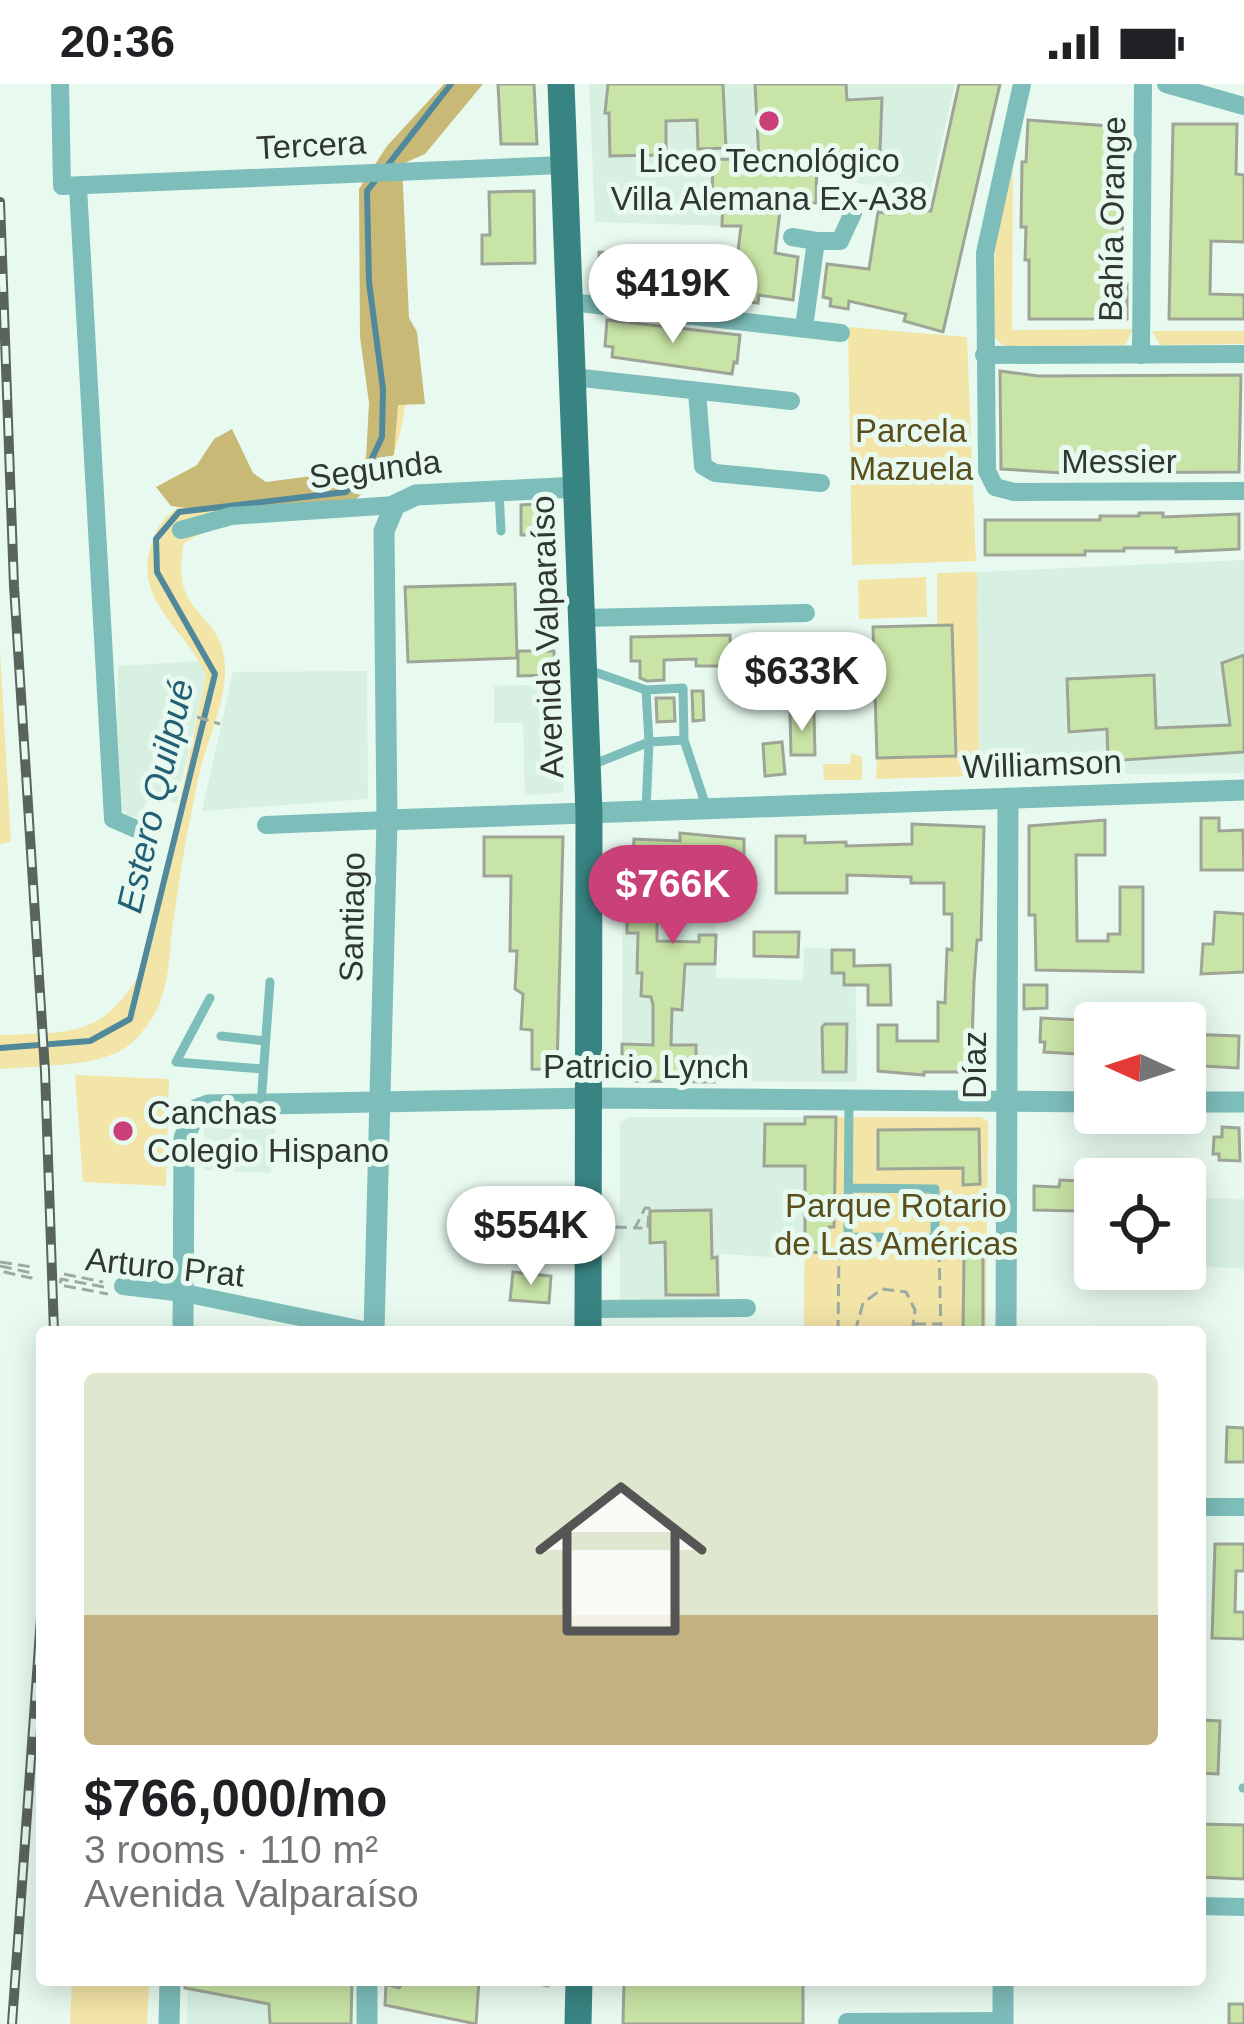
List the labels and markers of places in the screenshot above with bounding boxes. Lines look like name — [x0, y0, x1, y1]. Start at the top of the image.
marker: Liceo Tecnológico Villa Alemana Ex-A38 — [756, 108, 782, 134]
place label: Liceo Tecnológico Villa Alemana Ex-A38 — [611, 142, 927, 217]
pin: $419K — [589, 244, 757, 346]
pin: $633K — [718, 632, 886, 734]
pin: $766K — [589, 845, 757, 947]
place label: Canchas Colegio Hispano — [147, 1094, 389, 1169]
marker: Canchas Colegio Hispano — [110, 1118, 136, 1144]
pin: $554K — [447, 1186, 615, 1288]

